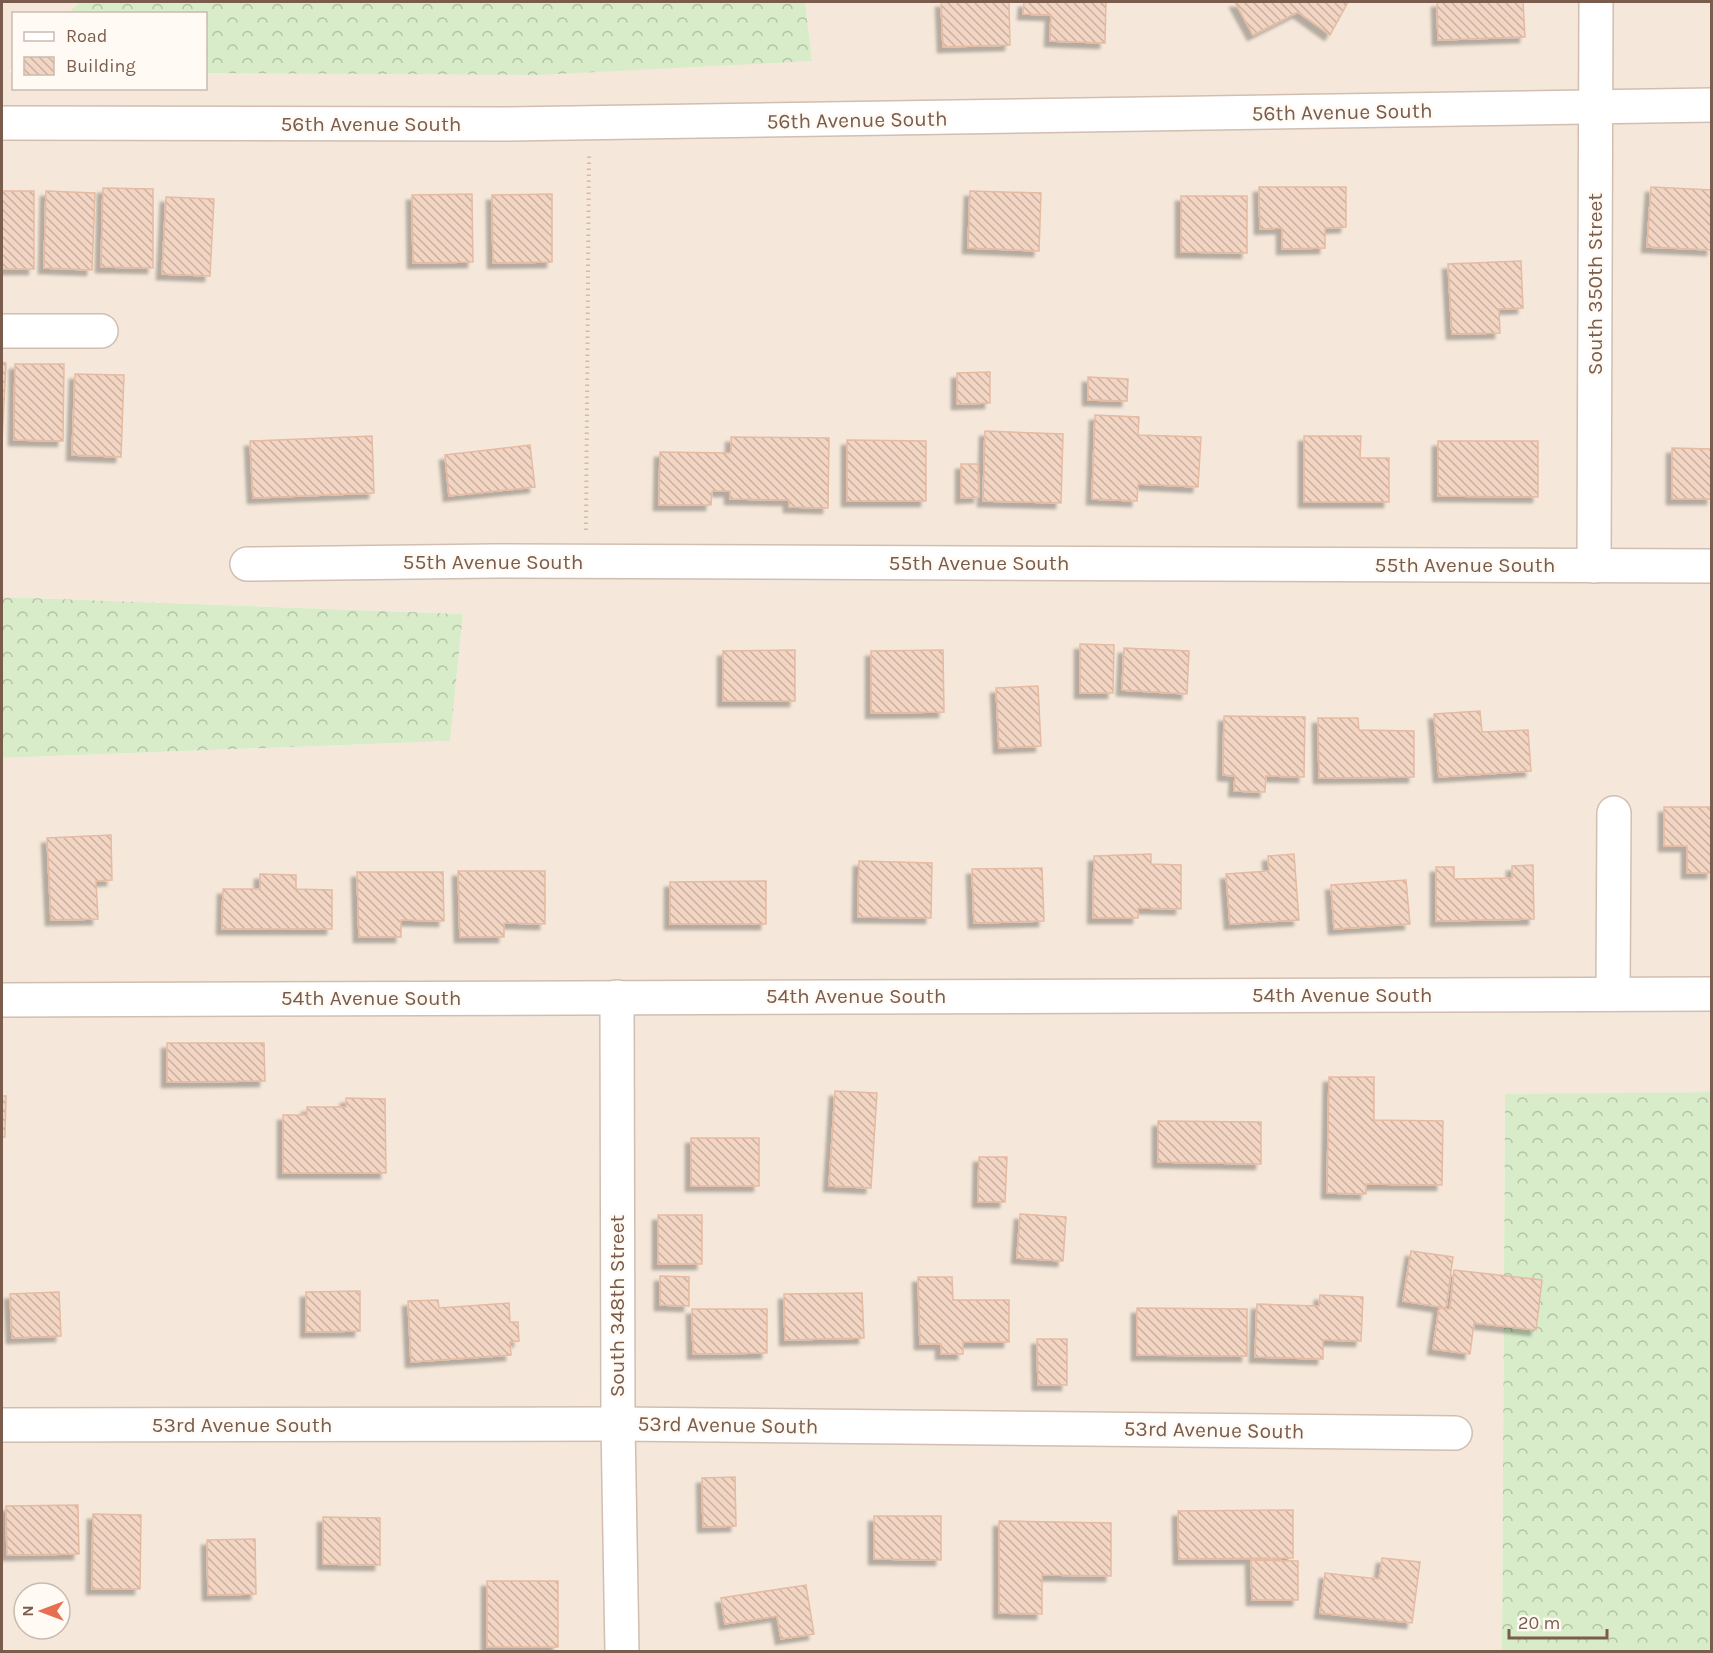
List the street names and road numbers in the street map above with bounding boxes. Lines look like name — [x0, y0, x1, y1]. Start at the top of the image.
street label: 56th Avenue South — [1251, 98, 1433, 126]
street label: 56th Avenue South — [766, 106, 948, 134]
street label: 56th Avenue South — [281, 112, 462, 136]
street label: South 350th Street — [1583, 193, 1607, 375]
street label: 55th Avenue South — [403, 550, 583, 574]
street label: 55th Avenue South — [889, 551, 1069, 575]
street label: 55th Avenue South — [1375, 553, 1555, 577]
street label: 54th Avenue South — [1252, 983, 1432, 1007]
street label: 54th Avenue South — [766, 984, 946, 1008]
street label: 54th Avenue South — [281, 986, 461, 1010]
street label: South 348th Street — [605, 1215, 629, 1397]
street label: 53rd Avenue South — [637, 1411, 819, 1439]
street label: 53rd Avenue South — [152, 1413, 332, 1437]
street label: 53rd Avenue South — [1123, 1416, 1305, 1444]

